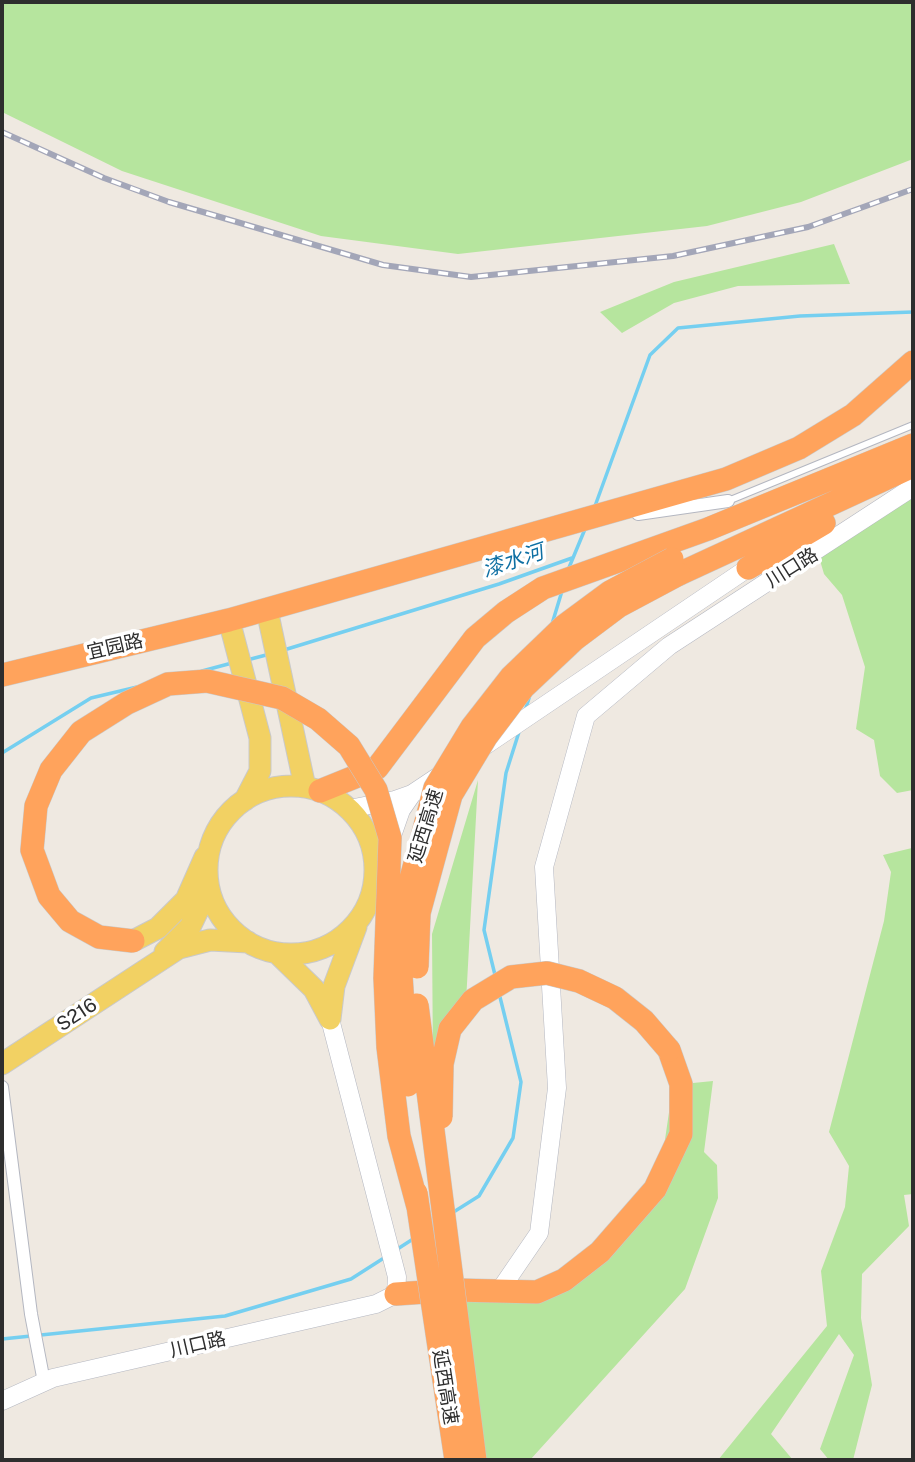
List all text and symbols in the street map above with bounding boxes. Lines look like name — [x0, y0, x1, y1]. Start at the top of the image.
water label: 漆水河 — [479, 539, 547, 583]
street label: 川口路 — [762, 543, 822, 593]
street label: 宜园路 — [85, 629, 145, 665]
street label: 延西高速 — [404, 786, 448, 866]
street label: S216 — [53, 994, 101, 1036]
street label: 川口路 — [168, 1327, 228, 1363]
street label: 延西高速 — [428, 1348, 462, 1426]

